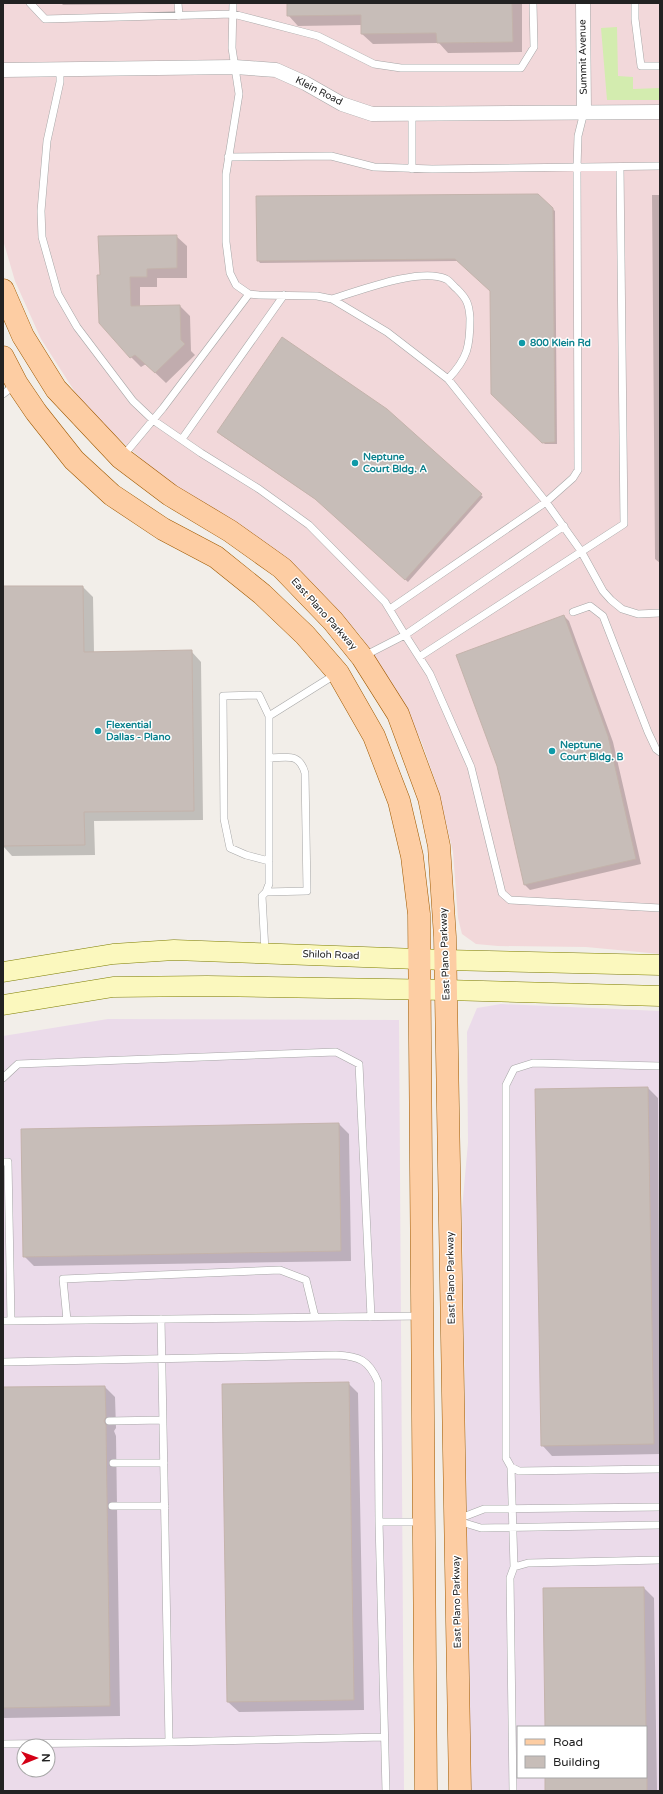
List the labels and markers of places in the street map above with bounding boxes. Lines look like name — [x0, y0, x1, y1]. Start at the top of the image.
place label: 800 Klein Rd — [530, 337, 591, 349]
marker: 800 Klein Rd — [517, 338, 527, 348]
place label: Neptune Court Bldg. A — [363, 451, 427, 475]
marker: Neptune Court Bldg. A — [350, 458, 360, 468]
place label: Flexential Dallas - Plano — [106, 719, 171, 743]
marker: Flexential Dallas - Plano — [93, 726, 103, 736]
place label: Neptune Court Bldg. B — [560, 739, 623, 763]
marker: Neptune Court Bldg. B — [547, 746, 557, 756]

